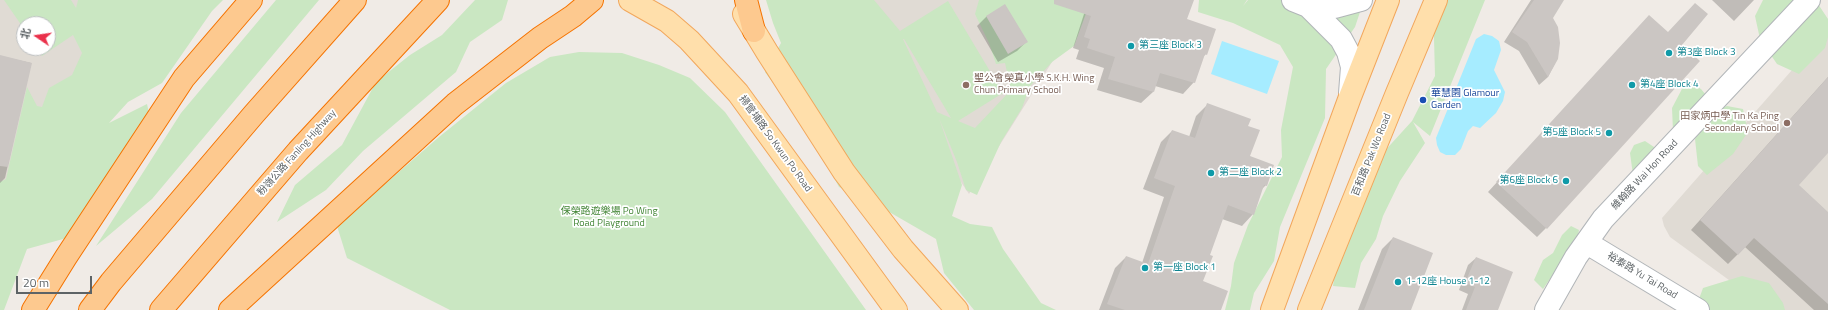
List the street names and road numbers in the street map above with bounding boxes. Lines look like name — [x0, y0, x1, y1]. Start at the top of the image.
street label: 掃管埔路 So Kwun Po Road — [736, 94, 814, 194]
street label: 粉嶺公路 Fanling Highway — [255, 108, 339, 198]
street label: 百和路 Pak Wo Road — [1350, 112, 1394, 198]
street label: 維翰路 Wai Hon Road — [1609, 137, 1681, 213]
street label: 裕泰路 Yu Tai Road — [1605, 250, 1679, 302]

